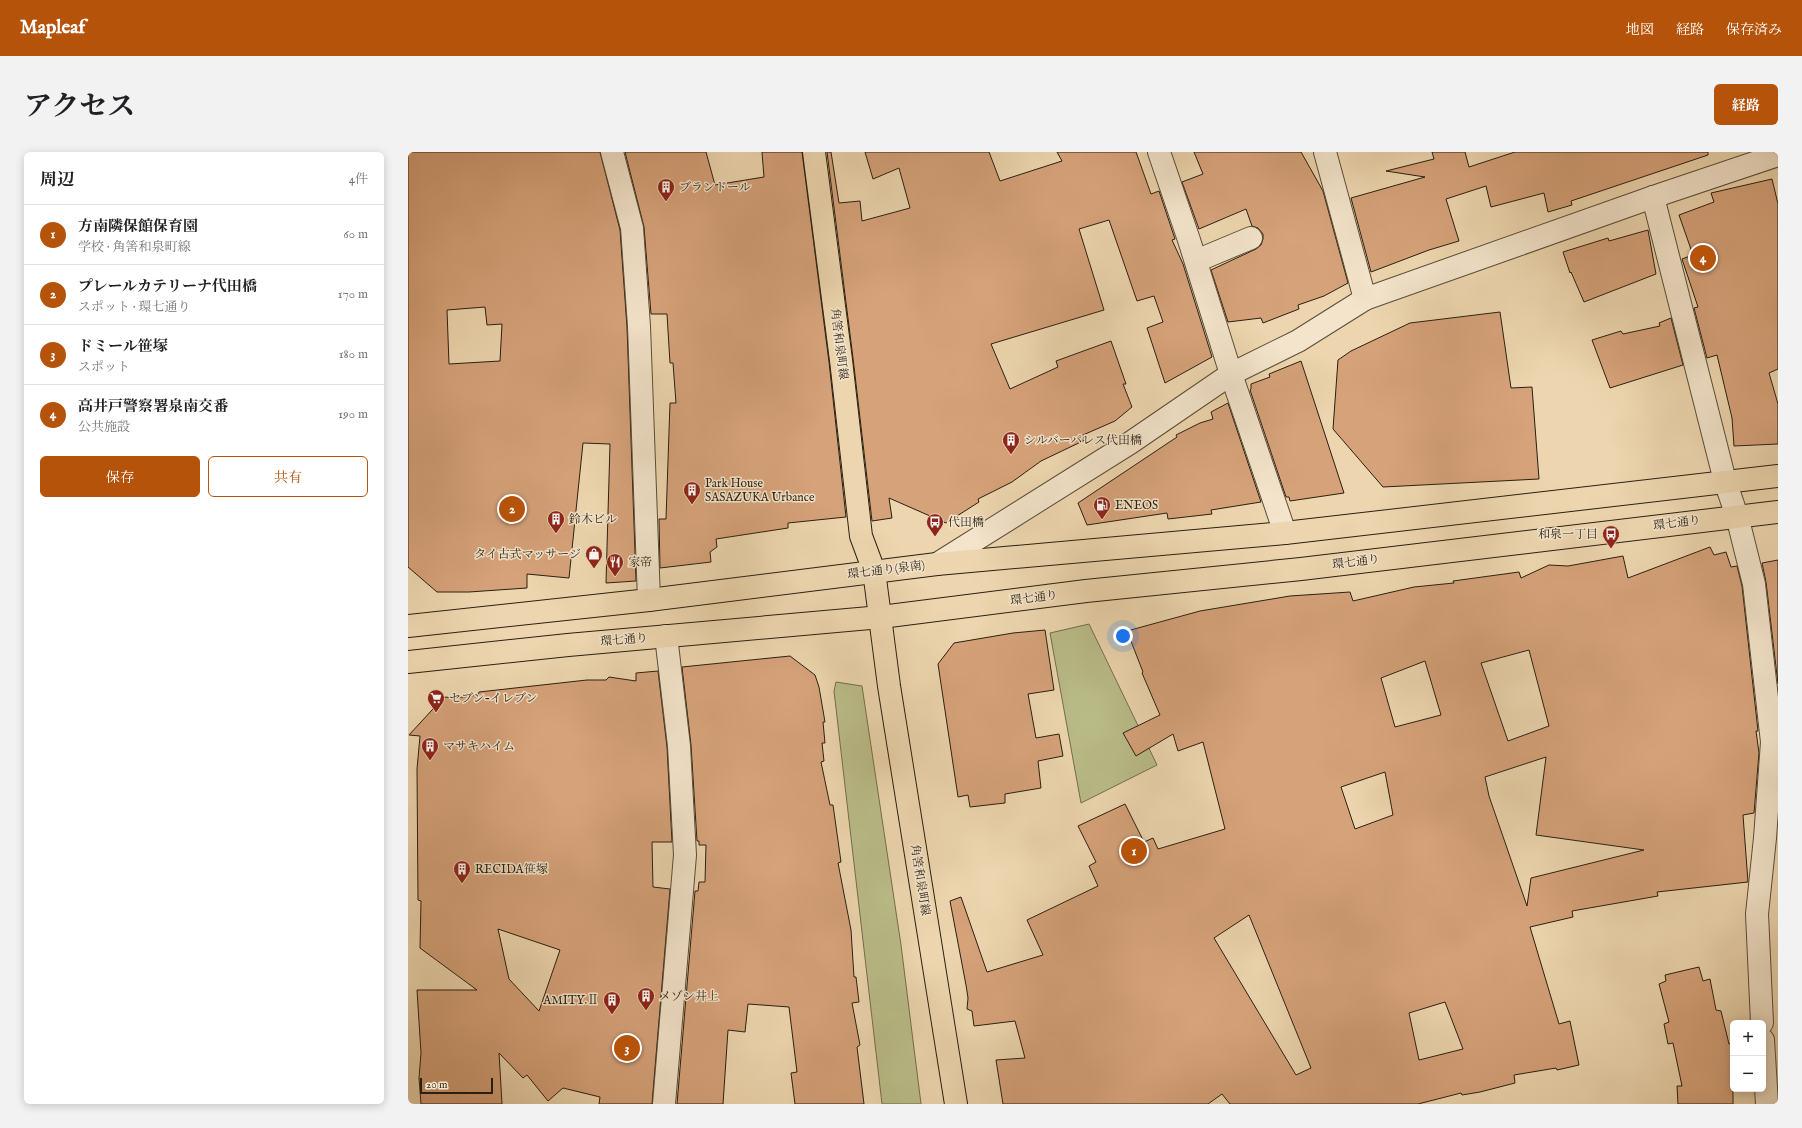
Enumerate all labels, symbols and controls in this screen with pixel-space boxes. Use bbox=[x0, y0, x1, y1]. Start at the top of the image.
text: Mapleaf bbox=[20, 16, 85, 40]
text: 地図 bbox=[1626, 21, 1654, 39]
text: 経路 bbox=[1676, 21, 1704, 39]
text: 保存済み bbox=[1726, 21, 1782, 39]
button: 経路 bbox=[1714, 84, 1778, 125]
text: アクセス bbox=[24, 90, 135, 125]
text: 周辺 bbox=[40, 170, 74, 191]
text: 4件 bbox=[349, 171, 368, 188]
building icon: ブランドール bbox=[656, 177, 676, 202]
place label: ブランドール bbox=[679, 180, 751, 195]
text: 方南隣保館保育園 bbox=[78, 217, 198, 236]
text: 1 bbox=[51, 226, 55, 243]
text: 60 m bbox=[343, 226, 368, 243]
text: 学校 · 角筈和泉町線 bbox=[78, 239, 191, 256]
pin: 4 bbox=[1690, 243, 1716, 273]
text: プレールカテリーナ代田橋 bbox=[78, 277, 257, 296]
text: 2 bbox=[50, 286, 56, 303]
text: 170 m bbox=[338, 286, 368, 303]
text: スポット · 環七通り bbox=[78, 299, 191, 316]
street label: 角筈和泉町線 bbox=[827, 307, 851, 381]
text: ドミール笹塚 bbox=[78, 337, 168, 356]
text: 3 bbox=[51, 346, 55, 363]
text: 180 m bbox=[339, 346, 368, 363]
text: スポット bbox=[78, 359, 130, 376]
text: 高井戸警察署泉南交番 bbox=[78, 397, 228, 416]
text: 4 bbox=[50, 406, 56, 423]
text: 190 m bbox=[338, 406, 368, 423]
text: 公共施設 bbox=[78, 419, 130, 436]
building icon: シルバーパレス代田橋 bbox=[1001, 430, 1021, 455]
place label: シルバーパレス代田橋 bbox=[1024, 433, 1142, 448]
button: 保存 bbox=[40, 456, 200, 497]
button: 共有 bbox=[208, 456, 368, 497]
place label: Park House SASAZUKA Urbance bbox=[705, 476, 815, 505]
building icon: Park House SASAZUKA Urbance bbox=[682, 480, 702, 505]
pin: 2 bbox=[499, 494, 525, 524]
fuel station icon: ENEOS bbox=[1092, 495, 1112, 520]
place label: ENEOS bbox=[1115, 498, 1158, 513]
building icon: 鈴木ビル bbox=[546, 509, 566, 534]
place label: 鈴木ビル bbox=[568, 512, 617, 527]
bus stop icon: 代田橋 bbox=[925, 512, 945, 537]
street label: 環七通り bbox=[1652, 513, 1702, 533]
place label: 代田橋 bbox=[948, 515, 984, 530]
bus stop icon: 和泉一丁目 bbox=[1601, 524, 1621, 549]
place label: 和泉一丁目 bbox=[1538, 527, 1598, 542]
shop icon: タイ古式マッサージ bbox=[584, 544, 604, 569]
place label: タイ古式マッサージ bbox=[474, 547, 581, 562]
restaurant icon: 家帝 bbox=[605, 552, 625, 577]
street label: 環七通り bbox=[1331, 552, 1381, 572]
place label: 家帝 bbox=[628, 555, 652, 570]
street label: 環七通り(泉南) bbox=[846, 558, 926, 582]
street label: 環七通り bbox=[1009, 588, 1059, 608]
your location bbox=[1113, 626, 1133, 646]
street label: 環七通り bbox=[599, 630, 649, 650]
supermarket icon: セブン-イレブン bbox=[426, 688, 446, 713]
place label: セブン-イレブン bbox=[449, 691, 538, 706]
building icon: マサキハイム bbox=[420, 736, 440, 761]
place label: マサキハイム bbox=[443, 739, 515, 754]
pin: 1 bbox=[1121, 836, 1147, 866]
street label: 角筈和泉町線 bbox=[907, 843, 933, 917]
building icon: RECIDA笹塚 bbox=[452, 859, 472, 884]
place label: RECIDA笹塚 bbox=[475, 862, 548, 877]
building icon: メゾン井上 bbox=[636, 986, 656, 1011]
place label: メゾン井上 bbox=[659, 989, 719, 1004]
building icon: AMITY.Ⅱ bbox=[602, 990, 622, 1015]
place label: AMITY.Ⅱ bbox=[542, 993, 599, 1008]
map controls bbox=[1730, 1020, 1766, 1092]
button: + bbox=[1730, 1020, 1766, 1056]
pin: 3 bbox=[614, 1033, 640, 1063]
button: − bbox=[1730, 1056, 1766, 1092]
scale bar bbox=[420, 1076, 493, 1095]
text: 20 m bbox=[426, 1078, 447, 1092]

